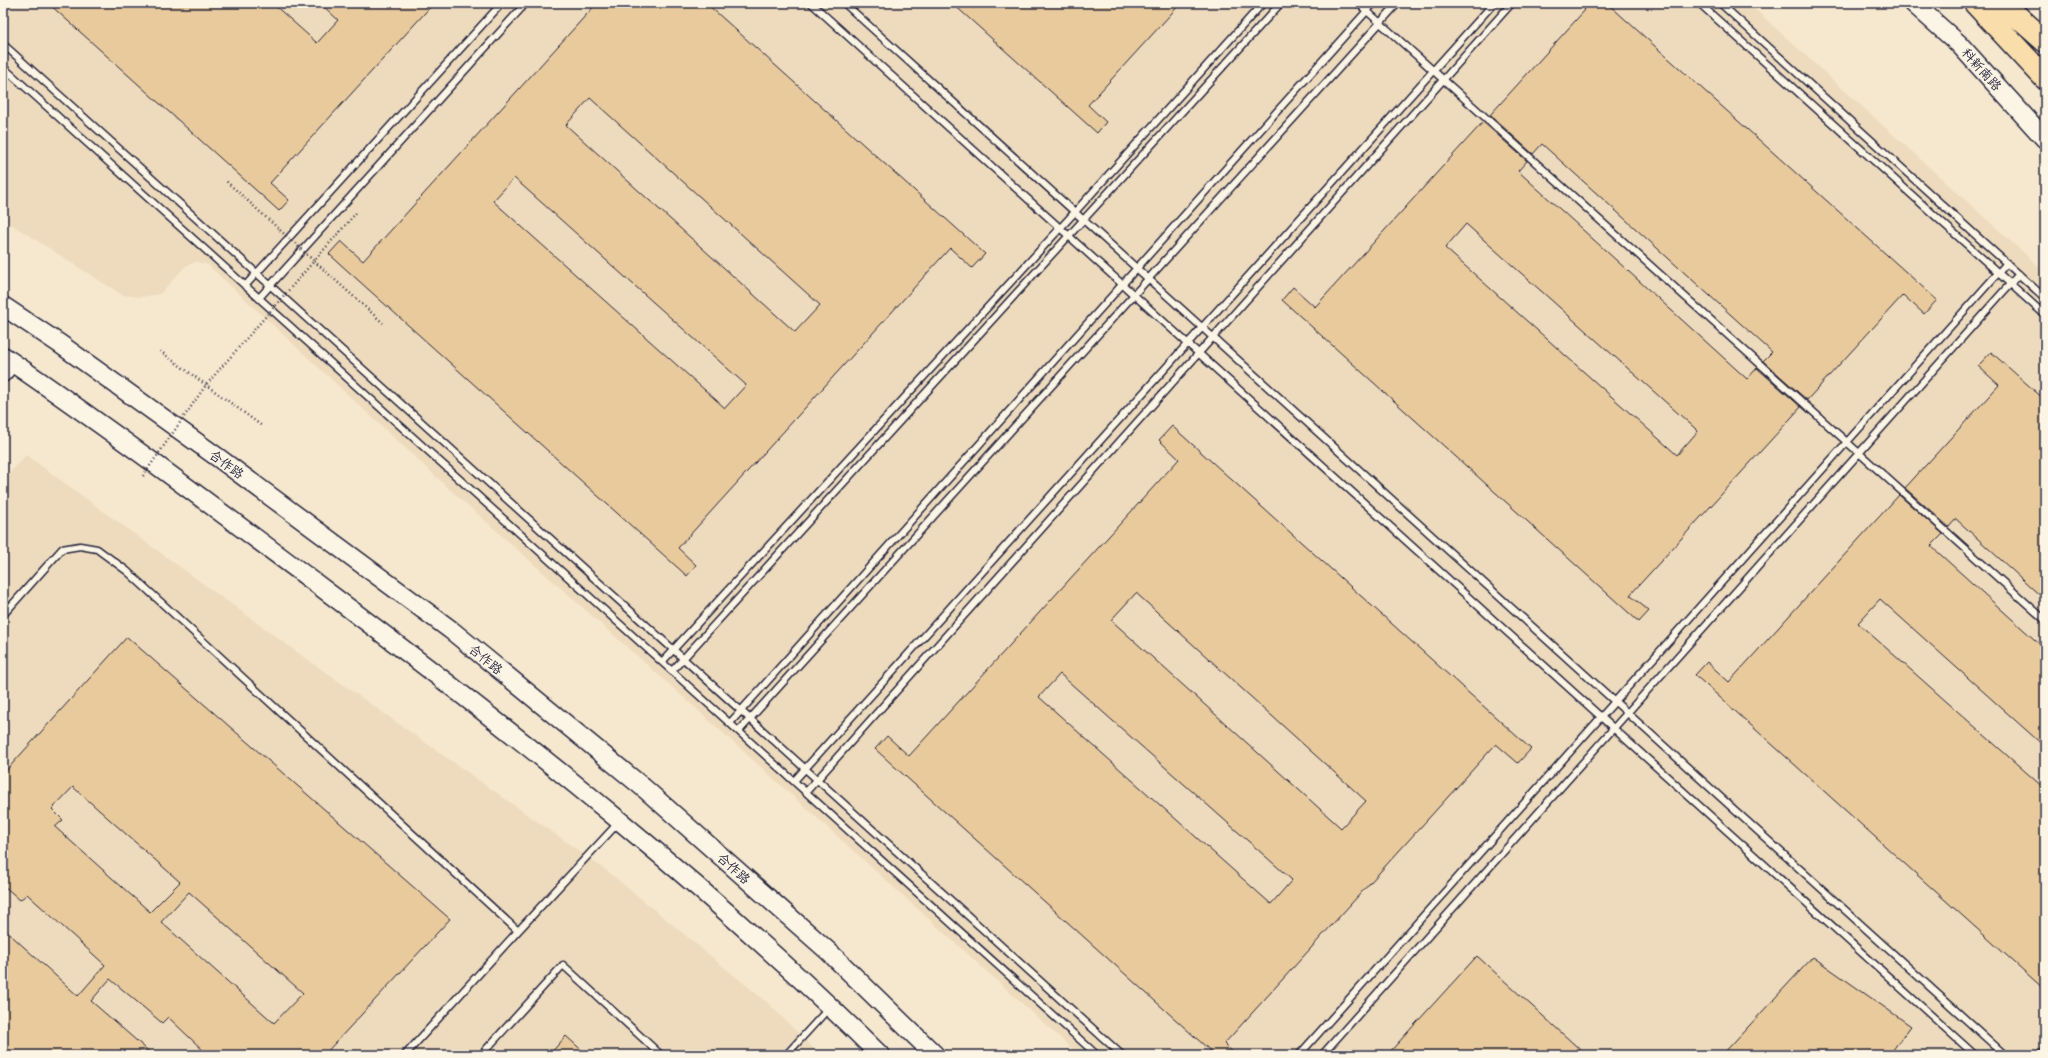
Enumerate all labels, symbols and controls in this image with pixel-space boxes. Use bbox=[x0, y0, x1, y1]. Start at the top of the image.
street label: 科新南路 bbox=[1957, 44, 2005, 95]
street label: 合作路 bbox=[205, 446, 247, 484]
street label: 合作路 bbox=[465, 641, 506, 679]
street label: 合作路 bbox=[713, 849, 754, 888]

